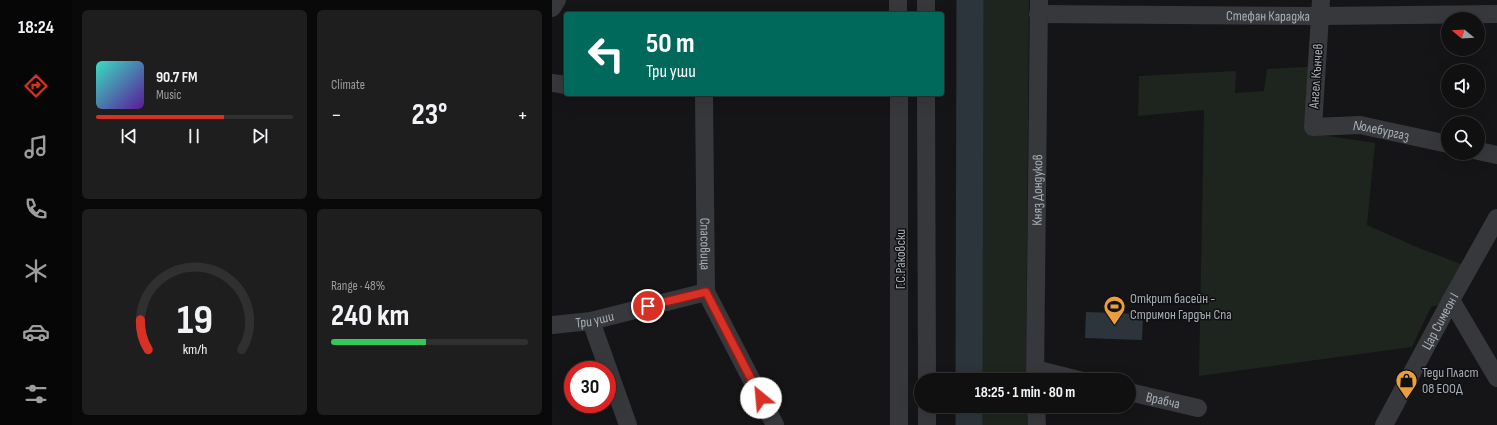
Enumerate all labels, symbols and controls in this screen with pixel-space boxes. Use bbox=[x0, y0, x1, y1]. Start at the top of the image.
street label: Стефан Караджа bbox=[1226, 7, 1310, 24]
north arrow bbox=[1441, 12, 1485, 56]
map controls bbox=[1441, 12, 1485, 160]
text: 18:24 bbox=[18, 17, 54, 38]
text: 50 m bbox=[646, 27, 695, 60]
icon: left bbox=[580, 28, 632, 80]
street label: Ангел Кънчев bbox=[1305, 43, 1327, 110]
text: Три уши bbox=[646, 61, 696, 82]
button: sound bbox=[1441, 64, 1485, 108]
text: 90.7 FM bbox=[156, 68, 197, 87]
icon: directions bbox=[22, 72, 50, 100]
text: Climate bbox=[331, 77, 365, 93]
text: Music bbox=[156, 87, 181, 103]
text: 23° bbox=[411, 97, 448, 133]
text: − bbox=[331, 102, 342, 129]
text: + bbox=[517, 102, 528, 129]
button: search bbox=[1441, 116, 1485, 160]
street label: Люлебургаз bbox=[1352, 117, 1411, 144]
icon: previous bbox=[118, 125, 140, 147]
icon: pause bbox=[183, 125, 205, 147]
icon: next bbox=[249, 125, 271, 147]
icon: music bbox=[22, 133, 50, 161]
street label: Княз Дондуков bbox=[1028, 154, 1046, 226]
icon: phone bbox=[22, 195, 50, 223]
street label: Спасовица bbox=[697, 218, 714, 270]
street label: Г.С.Раковски bbox=[892, 229, 909, 289]
icon: climate bbox=[22, 257, 50, 285]
text: Range · 48% bbox=[331, 278, 385, 294]
pin bbox=[631, 289, 665, 323]
street label: Цар Симеон I bbox=[1418, 289, 1462, 353]
place label: Открит басейн - Стримон Гардън Спа bbox=[1130, 290, 1232, 323]
sports icon: Открит басейн - Стримон Гардън Спа bbox=[1101, 293, 1127, 326]
icon: arrive bbox=[637, 295, 659, 317]
text: 19 bbox=[176, 296, 213, 345]
text: 240 km bbox=[331, 298, 410, 334]
street label: Три уши bbox=[575, 307, 616, 331]
icon: car bbox=[22, 318, 50, 346]
text: km/h bbox=[182, 340, 207, 357]
speed limit sign: 30 bbox=[564, 361, 616, 413]
place label: Теди Пласт 08 ЕООД bbox=[1422, 364, 1478, 397]
shop icon: Теди Пласт 08 ЕООД bbox=[1394, 367, 1420, 400]
position arrow bbox=[740, 377, 782, 419]
icon: filters bbox=[22, 380, 50, 408]
text: 18:25 · 1 min · 80 m bbox=[975, 383, 1075, 402]
street label: Врабча bbox=[1144, 388, 1182, 412]

